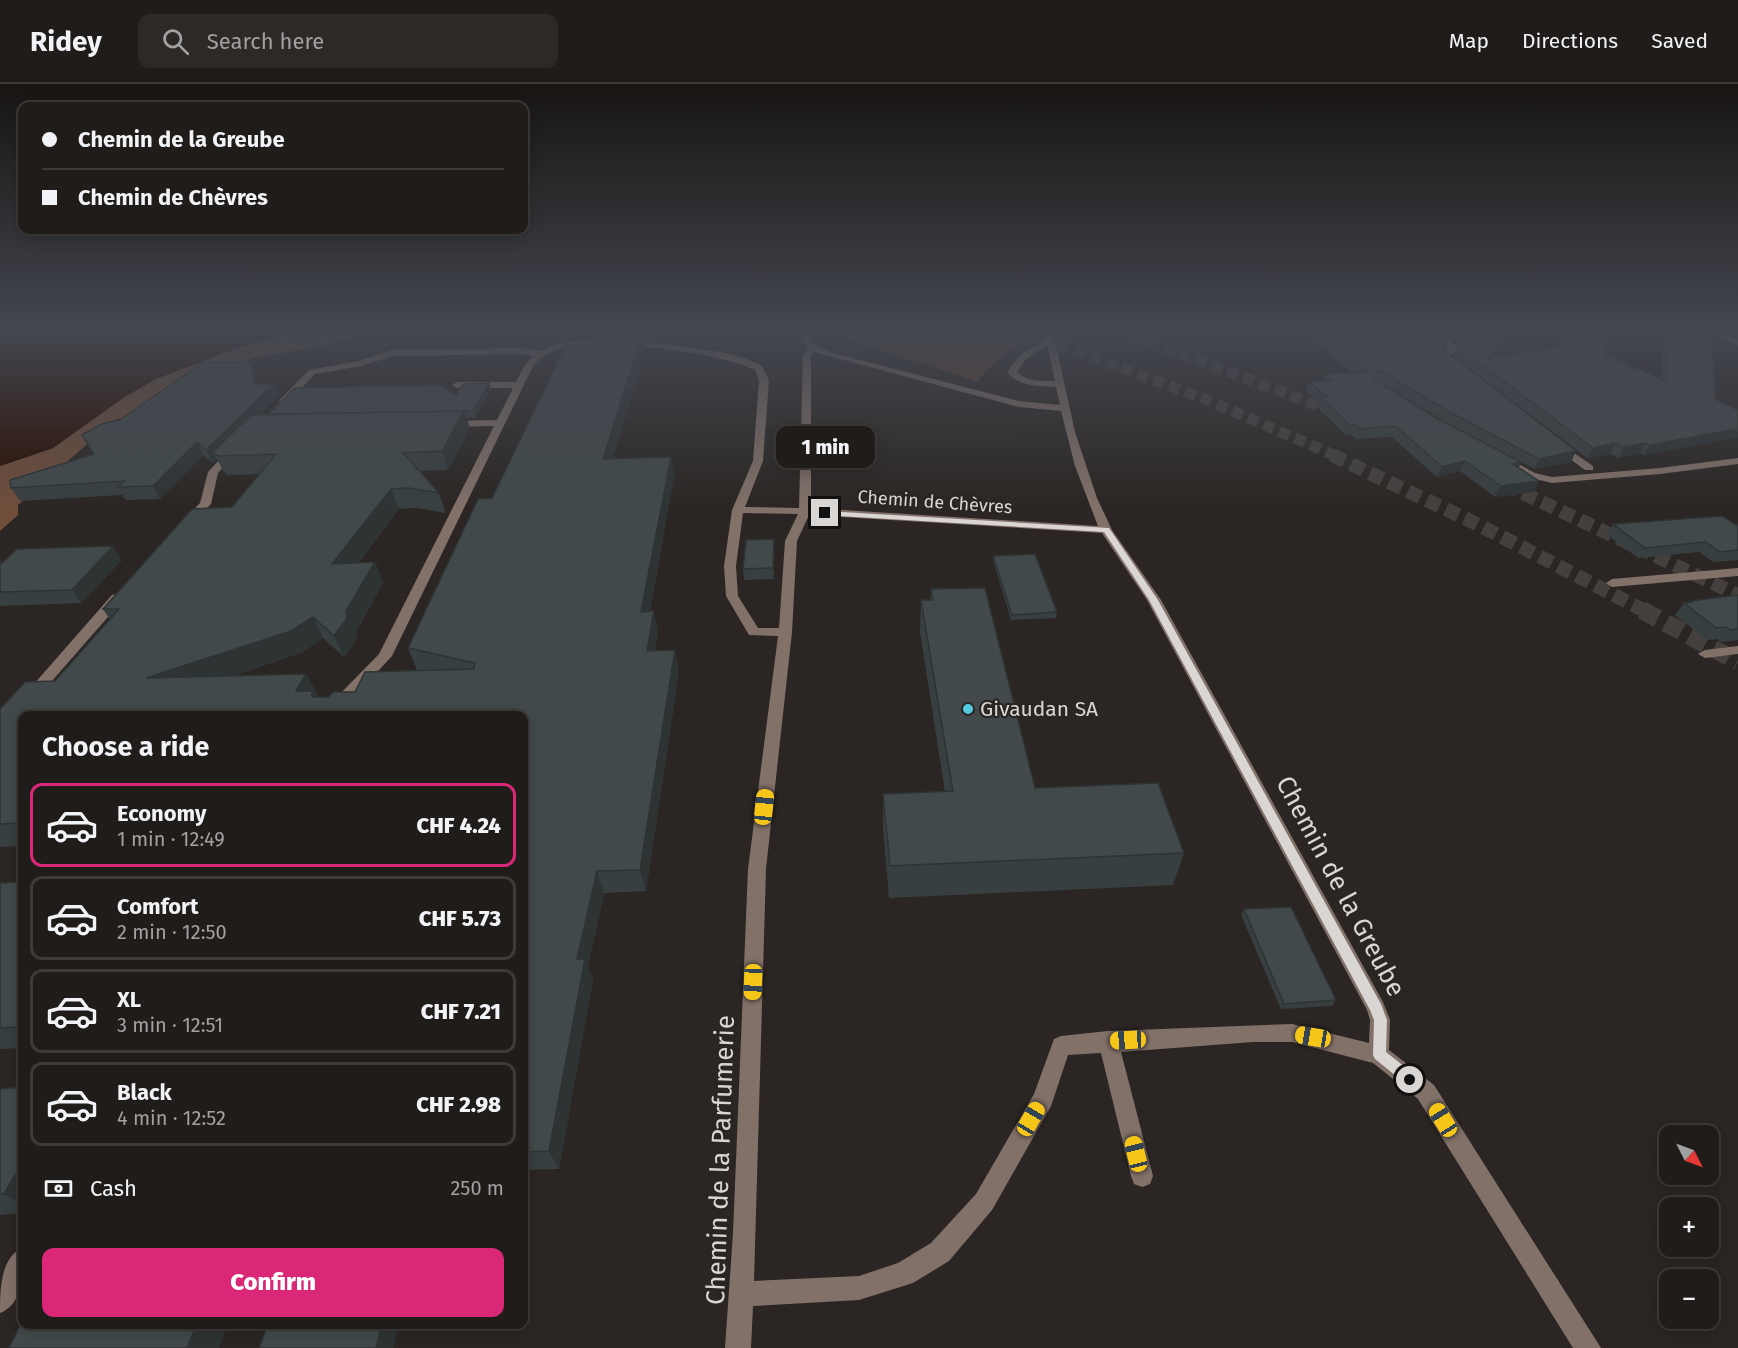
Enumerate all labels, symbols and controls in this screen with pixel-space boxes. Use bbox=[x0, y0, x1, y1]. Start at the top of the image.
search box bbox=[138, 14, 558, 68]
text: Ridey bbox=[30, 25, 102, 58]
icon: search bbox=[159, 25, 192, 58]
text: Search here bbox=[207, 28, 324, 55]
text: Map bbox=[1449, 28, 1489, 54]
text: Directions bbox=[1522, 28, 1618, 54]
text: Saved bbox=[1651, 28, 1708, 54]
text: Chemin de la Greube bbox=[78, 126, 285, 153]
text: Chemin de Chèvres bbox=[78, 184, 268, 211]
callout: 1 min bbox=[776, 426, 874, 468]
text: 1 min bbox=[802, 435, 849, 459]
street label: Chemin de Chèvres bbox=[857, 486, 1013, 518]
route end bbox=[811, 499, 838, 526]
place label: Givaudan SA bbox=[980, 696, 1098, 722]
marker: Givaudan SA bbox=[961, 702, 975, 716]
text: Choose a ride bbox=[42, 731, 209, 763]
street label: Chemin de la Greube bbox=[1269, 771, 1412, 1002]
car bbox=[753, 788, 775, 826]
icon: car bbox=[45, 798, 99, 852]
text: Economy bbox=[117, 800, 206, 827]
text: CHF 4.24 bbox=[417, 812, 501, 839]
text: 1 min · 12:49 bbox=[117, 827, 225, 851]
icon: car bbox=[45, 891, 99, 945]
text: Comfort bbox=[117, 893, 198, 920]
text: CHF 5.73 bbox=[419, 905, 501, 932]
text: 2 min · 12:50 bbox=[117, 920, 227, 944]
car bbox=[743, 964, 763, 1000]
icon: car bbox=[45, 984, 99, 1038]
text: XL bbox=[117, 986, 141, 1013]
text: CHF 7.21 bbox=[421, 998, 501, 1025]
text: 3 min · 12:51 bbox=[117, 1013, 223, 1037]
street label: Chemin de la Parfumerie bbox=[700, 1014, 741, 1306]
car bbox=[1294, 1025, 1332, 1049]
car bbox=[1110, 1030, 1146, 1050]
route start bbox=[1396, 1066, 1423, 1093]
icon: car bbox=[45, 1077, 99, 1131]
text: Black bbox=[117, 1079, 172, 1106]
text: CHF 2.98 bbox=[416, 1091, 501, 1118]
car bbox=[1014, 1099, 1048, 1139]
car bbox=[1426, 1100, 1460, 1140]
text: 4 min · 12:52 bbox=[117, 1106, 226, 1130]
north arrow bbox=[1659, 1125, 1719, 1185]
map controls bbox=[1659, 1125, 1719, 1329]
car bbox=[1123, 1134, 1149, 1174]
icon: cash bbox=[42, 1172, 75, 1205]
text: Cash bbox=[90, 1175, 137, 1202]
text: 250 m bbox=[450, 1176, 504, 1200]
button: + bbox=[1659, 1197, 1719, 1257]
button: Confirm bbox=[42, 1248, 504, 1317]
button: − bbox=[1659, 1269, 1719, 1329]

